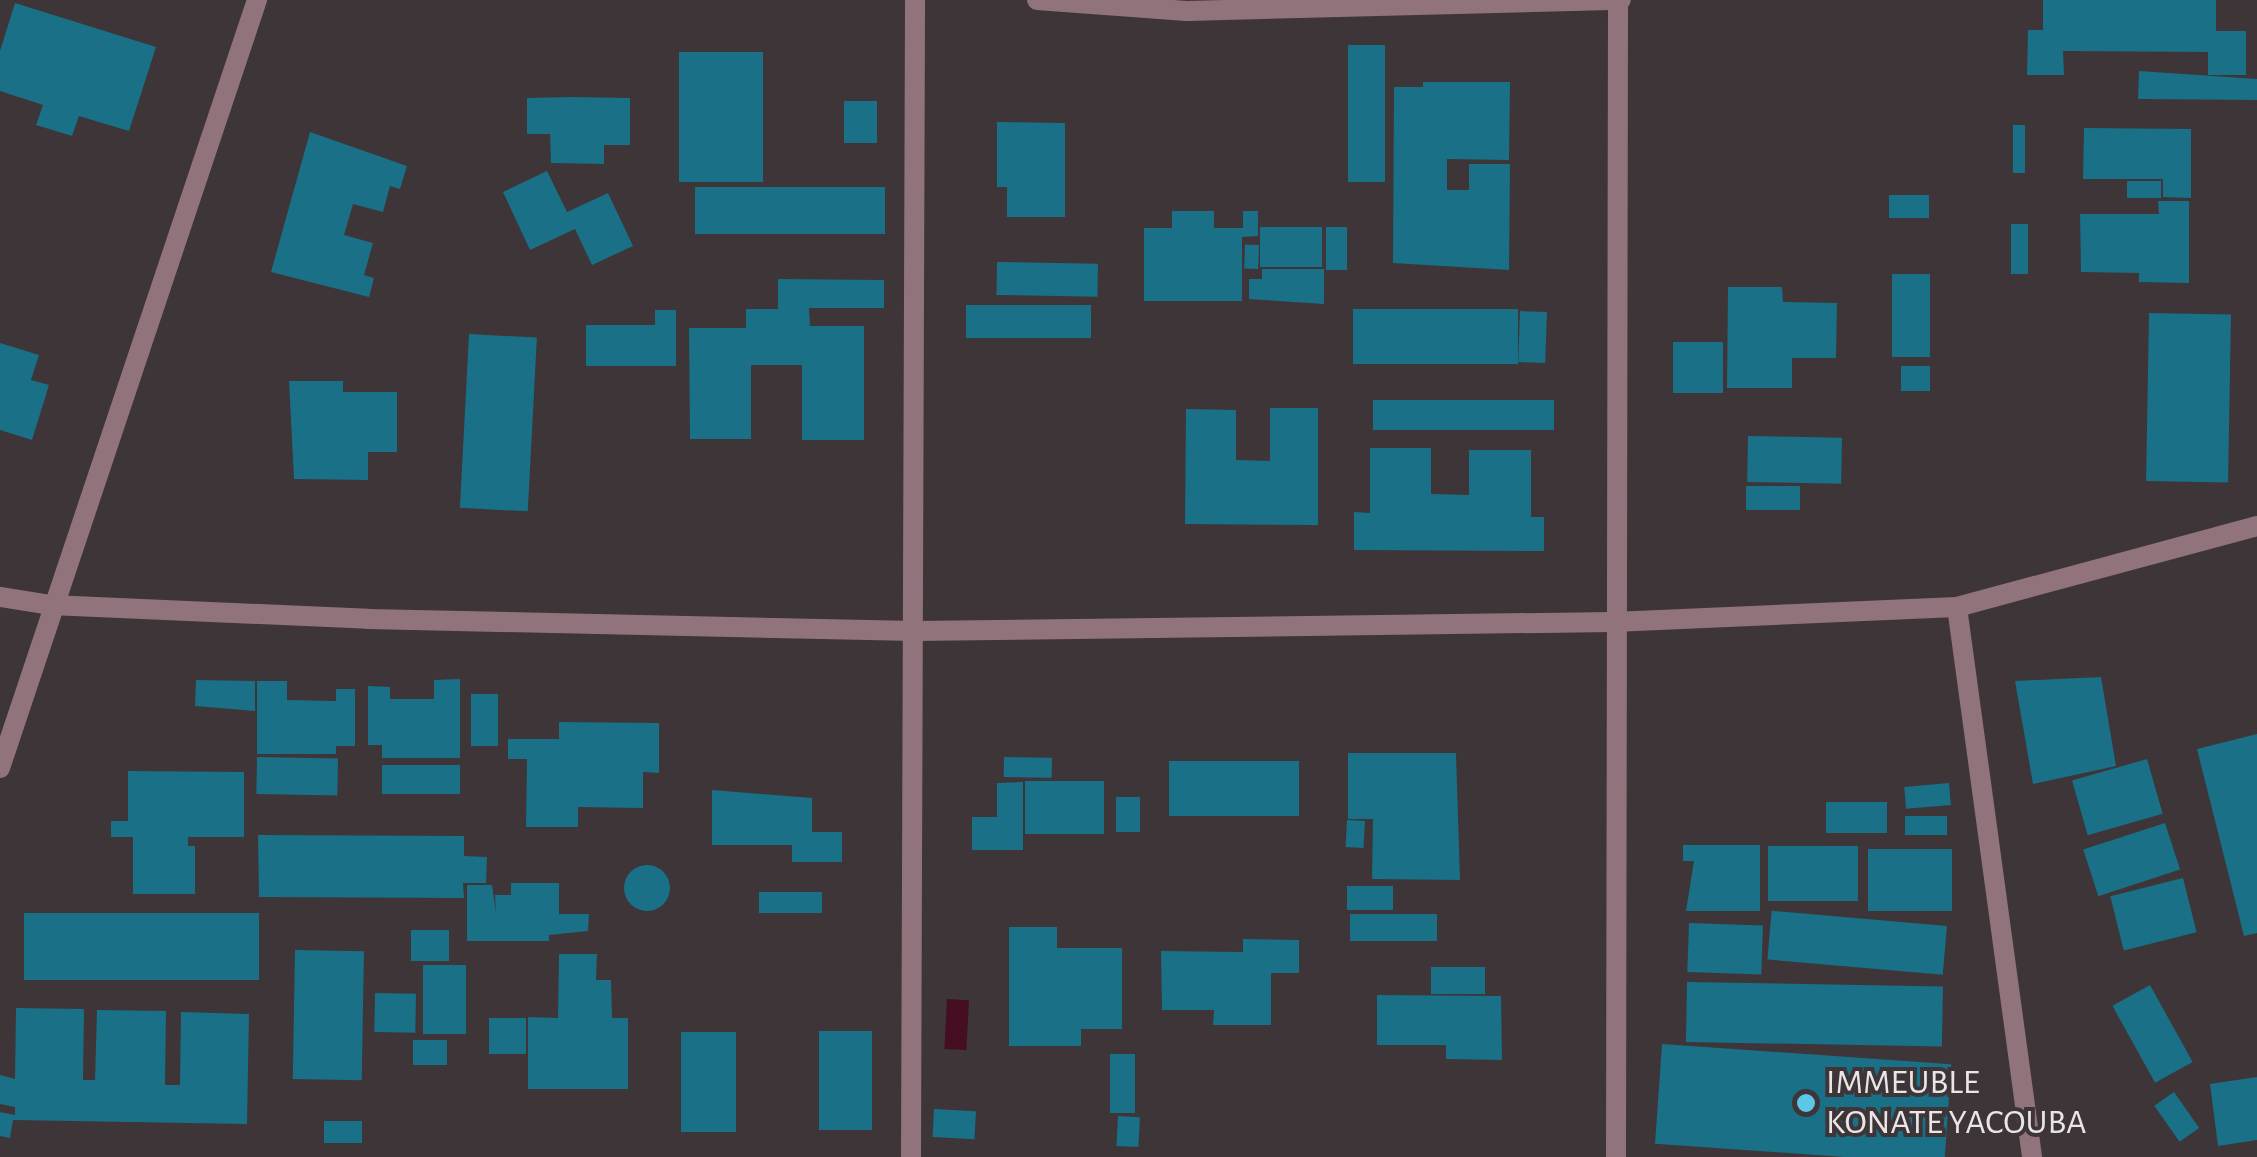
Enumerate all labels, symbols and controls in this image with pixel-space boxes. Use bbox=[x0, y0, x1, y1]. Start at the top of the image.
place label: IMMEUBLE KONATE YACOUBA bbox=[1826, 1062, 2086, 1144]
marker: IMMEUBLE KONATE YACOUBA bbox=[1795, 1092, 1817, 1114]

